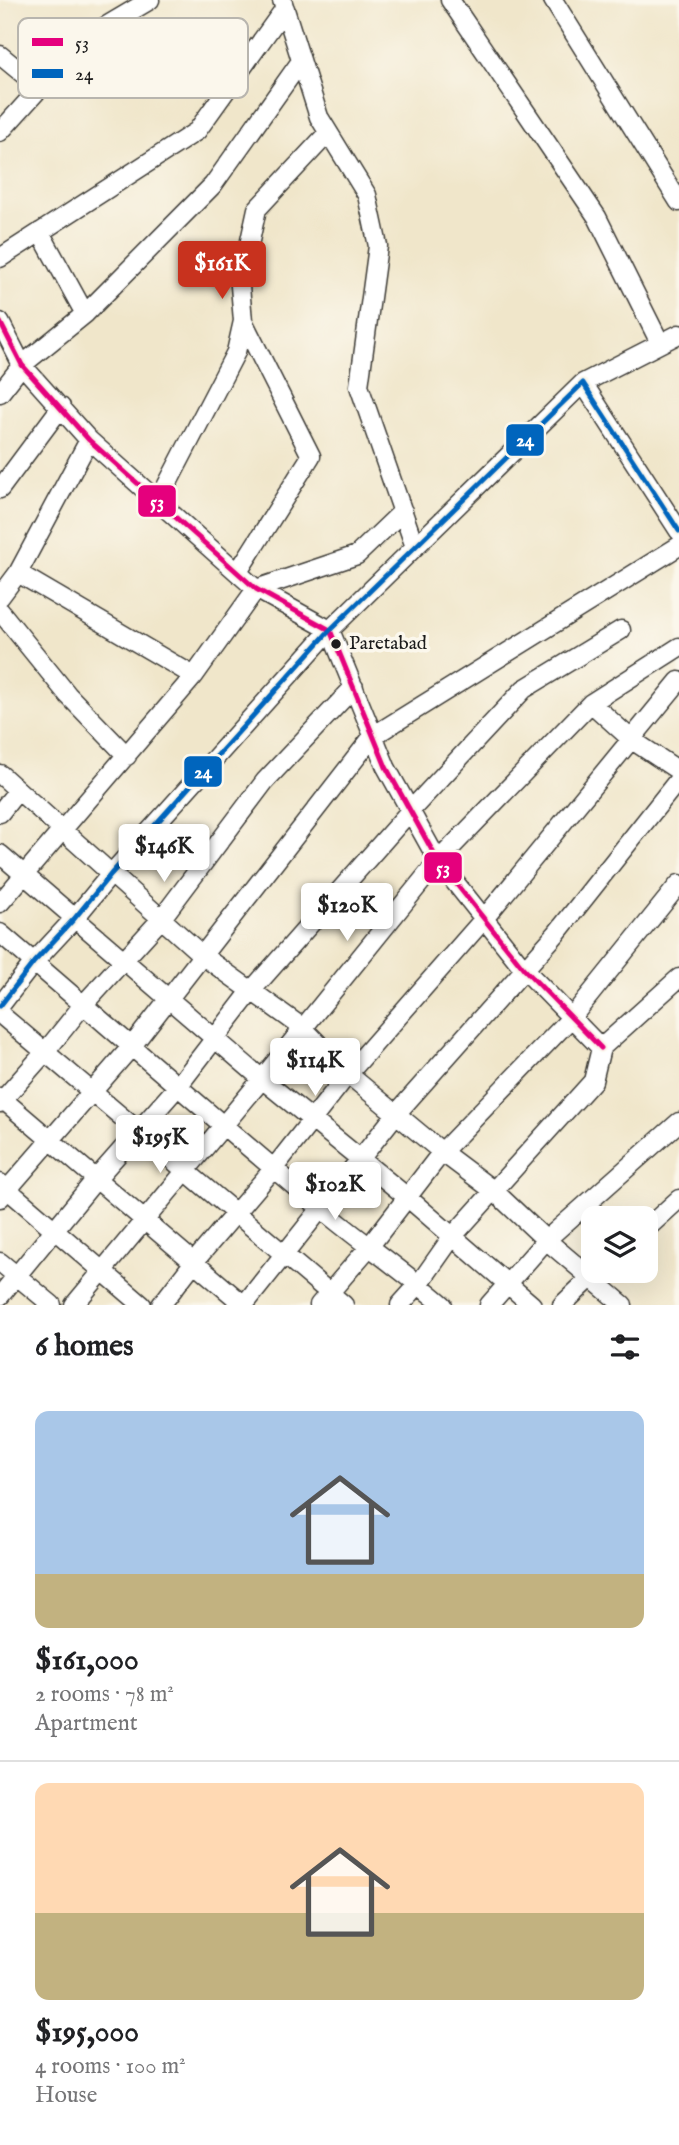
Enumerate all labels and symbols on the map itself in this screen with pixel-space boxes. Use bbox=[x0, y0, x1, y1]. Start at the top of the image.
legend bbox=[18, 18, 248, 98]
text: 53 bbox=[75, 32, 89, 56]
text: 24 bbox=[75, 63, 94, 87]
pin: $161K bbox=[173, 242, 271, 301]
line badge: 24 bbox=[505, 423, 545, 457]
text: 24 bbox=[516, 429, 535, 453]
line badge: 53 bbox=[137, 484, 177, 518]
text: 53 bbox=[150, 491, 164, 515]
place label: Paretabad bbox=[349, 632, 428, 656]
marker: Paretabad bbox=[329, 637, 343, 651]
line badge: 24 bbox=[183, 755, 223, 788]
text: 24 bbox=[194, 761, 213, 785]
pin: $146K bbox=[115, 824, 213, 884]
line badge: 53 bbox=[423, 851, 463, 884]
text: 53 bbox=[436, 857, 450, 881]
pin: $120K bbox=[298, 884, 396, 943]
pin: $114K bbox=[266, 1038, 364, 1098]
pin: $195K bbox=[111, 1116, 209, 1175]
pin: $102K bbox=[286, 1162, 384, 1222]

